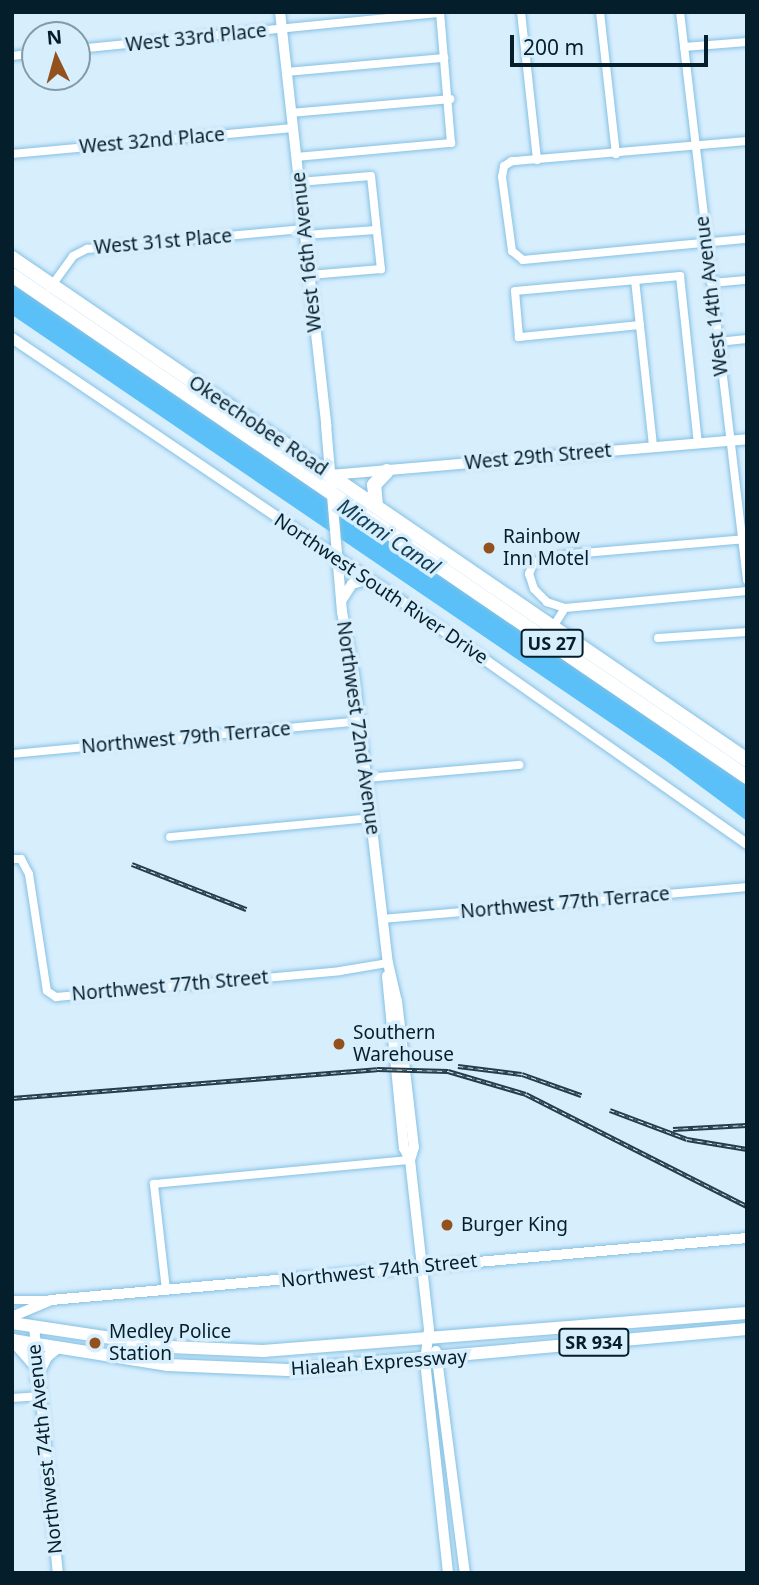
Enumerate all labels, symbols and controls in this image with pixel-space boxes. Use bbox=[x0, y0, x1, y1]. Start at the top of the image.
street label: West 33rd Place bbox=[124, 19, 268, 57]
north arrow bbox=[21, 21, 91, 91]
scale bar bbox=[514, 21, 712, 65]
text: N bbox=[46, 23, 63, 51]
text: 200 m bbox=[523, 33, 584, 61]
street label: West 32nd Place bbox=[78, 123, 226, 159]
street label: West 16th Avenue bbox=[287, 171, 327, 333]
street label: West 14th Avenue bbox=[691, 215, 733, 377]
street label: West 31st Place bbox=[93, 225, 233, 259]
street label: Okeechobee Road bbox=[184, 371, 332, 481]
street label: West 29th Street bbox=[464, 439, 612, 475]
water label: Miami Canal bbox=[333, 493, 445, 579]
street label: Northwest South River Drive bbox=[270, 509, 492, 669]
place label: Rainbow Inn Motel bbox=[503, 526, 589, 570]
marker: Rainbow Inn Motel bbox=[481, 540, 497, 556]
street label: Northwest 72nd Avenue bbox=[332, 620, 384, 836]
road number: US 27 bbox=[520, 628, 584, 658]
street label: Northwest 79th Terrace bbox=[80, 717, 292, 759]
street label: Northwest 77th Terrace bbox=[459, 882, 671, 924]
street label: Northwest 77th Street bbox=[71, 966, 269, 1006]
place label: Southern Warehouse bbox=[353, 1022, 454, 1066]
marker: Southern Warehouse bbox=[331, 1036, 347, 1052]
place label: Burger King bbox=[461, 1214, 568, 1236]
marker: Burger King bbox=[439, 1217, 455, 1233]
street label: Northwest 74th Street bbox=[280, 1249, 478, 1293]
place label: Medley Police Station bbox=[109, 1321, 231, 1365]
road number: SR 934 bbox=[557, 1328, 631, 1357]
marker: Medley Police Station bbox=[87, 1335, 103, 1351]
street label: Northwest 74th Avenue bbox=[23, 1343, 67, 1555]
street label: Hialeah Expressway bbox=[290, 1345, 468, 1381]

